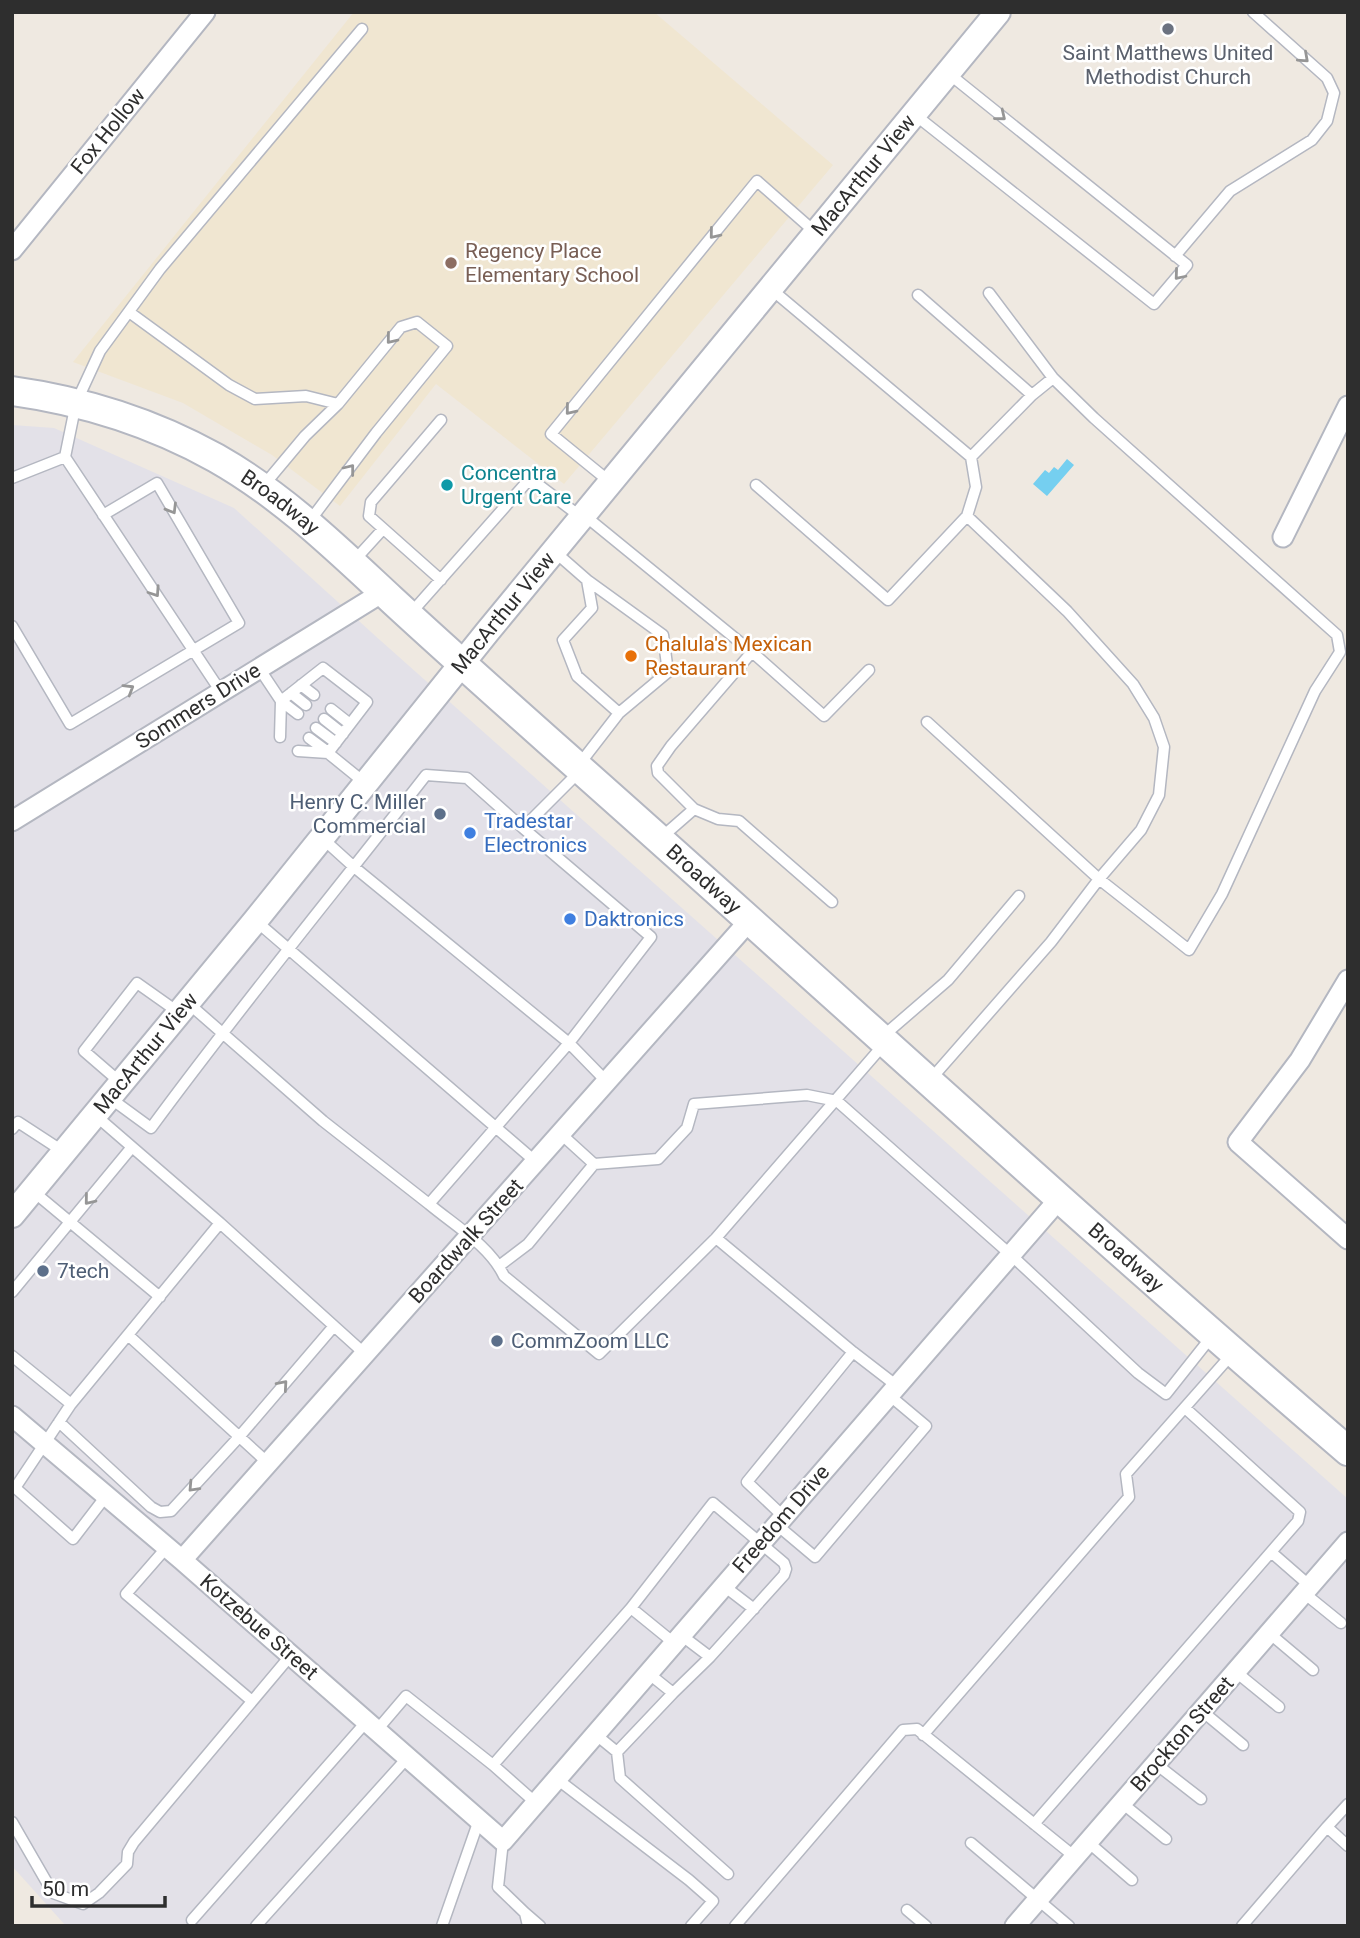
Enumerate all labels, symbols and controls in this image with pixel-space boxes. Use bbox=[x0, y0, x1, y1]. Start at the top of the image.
marker: Saint Matthews United Methodist Church bbox=[1160, 21, 1176, 37]
place label: Saint Matthews United Methodist Church bbox=[1063, 41, 1273, 89]
one-way arrow bbox=[1295, 50, 1308, 62]
street label: Fox Hollow bbox=[66, 83, 150, 179]
one-way arrow bbox=[993, 107, 1005, 120]
street label: MacArthur View bbox=[807, 110, 921, 241]
one-way arrow bbox=[710, 226, 722, 239]
place label: Regency Place Elementary School bbox=[465, 239, 639, 287]
marker: Regency Place Elementary School bbox=[443, 255, 459, 271]
one-way arrow bbox=[1175, 267, 1187, 280]
one-way arrow bbox=[387, 331, 399, 344]
one-way arrow bbox=[566, 403, 579, 415]
place label: Concentra Urgent Care bbox=[461, 461, 571, 509]
one-way arrow bbox=[342, 464, 355, 476]
street label: Broadway bbox=[237, 465, 324, 540]
marker: Concentra Urgent Care bbox=[439, 477, 455, 493]
one-way arrow bbox=[164, 502, 177, 515]
street label: MacArthur View bbox=[446, 547, 560, 679]
one-way arrow bbox=[146, 584, 159, 597]
place label: Chalula's Mexican Restaurant bbox=[645, 632, 812, 680]
marker: Chalula's Mexican Restaurant bbox=[623, 648, 639, 664]
street label: Sommers Drive bbox=[131, 658, 265, 754]
one-way arrow bbox=[121, 684, 134, 697]
place label: Henry C. Miller Commercial bbox=[290, 790, 426, 838]
marker: Henry C. Miller Commercial bbox=[432, 806, 448, 822]
place label: Tradestar Electronics bbox=[484, 809, 587, 857]
marker: Tradestar Electronics bbox=[462, 825, 478, 841]
street label: Broadway bbox=[661, 839, 746, 919]
place label: Daktronics bbox=[584, 907, 684, 931]
marker: Daktronics bbox=[562, 911, 578, 927]
street label: MacArthur View bbox=[89, 988, 203, 1119]
street label: Boardwalk Street bbox=[404, 1174, 528, 1308]
one-way arrow bbox=[85, 1191, 97, 1204]
street label: Broadway bbox=[1083, 1218, 1169, 1297]
place label: 7tech bbox=[57, 1259, 109, 1283]
marker: 7tech bbox=[35, 1263, 51, 1279]
place label: CommZoom LLC bbox=[511, 1329, 669, 1353]
marker: CommZoom LLC bbox=[489, 1333, 505, 1349]
one-way arrow bbox=[275, 1381, 287, 1394]
street label: Freedom Drive bbox=[728, 1460, 834, 1578]
one-way arrow bbox=[188, 1479, 201, 1492]
street label: Kotzebue Street bbox=[195, 1569, 323, 1685]
street label: Brockton Street bbox=[1126, 1672, 1239, 1796]
scale bar bbox=[32, 1864, 164, 1908]
text: 50 m bbox=[42, 1877, 89, 1901]

